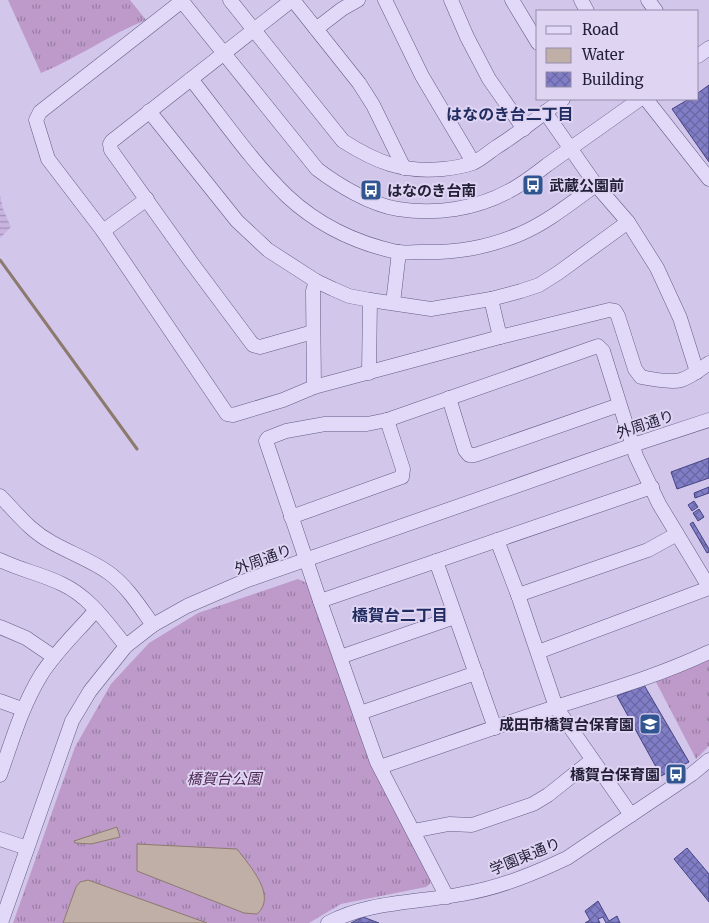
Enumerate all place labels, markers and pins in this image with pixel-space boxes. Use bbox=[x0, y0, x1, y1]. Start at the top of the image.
bus stop icon: 武蔵公園前 bbox=[521, 173, 545, 197]
place label: 武蔵公園前 bbox=[549, 176, 624, 195]
bus stop icon: はなのき台南 bbox=[359, 178, 383, 202]
place label: はなのき台南 bbox=[387, 181, 477, 200]
school or university icon: 成田市橋賀台保育園 bbox=[638, 712, 662, 736]
place label: 成田市橋賀台保育園 bbox=[499, 715, 634, 734]
bus stop icon: 橋賀台保育園 bbox=[664, 762, 688, 786]
place label: 橋賀台保育園 bbox=[570, 765, 660, 784]

